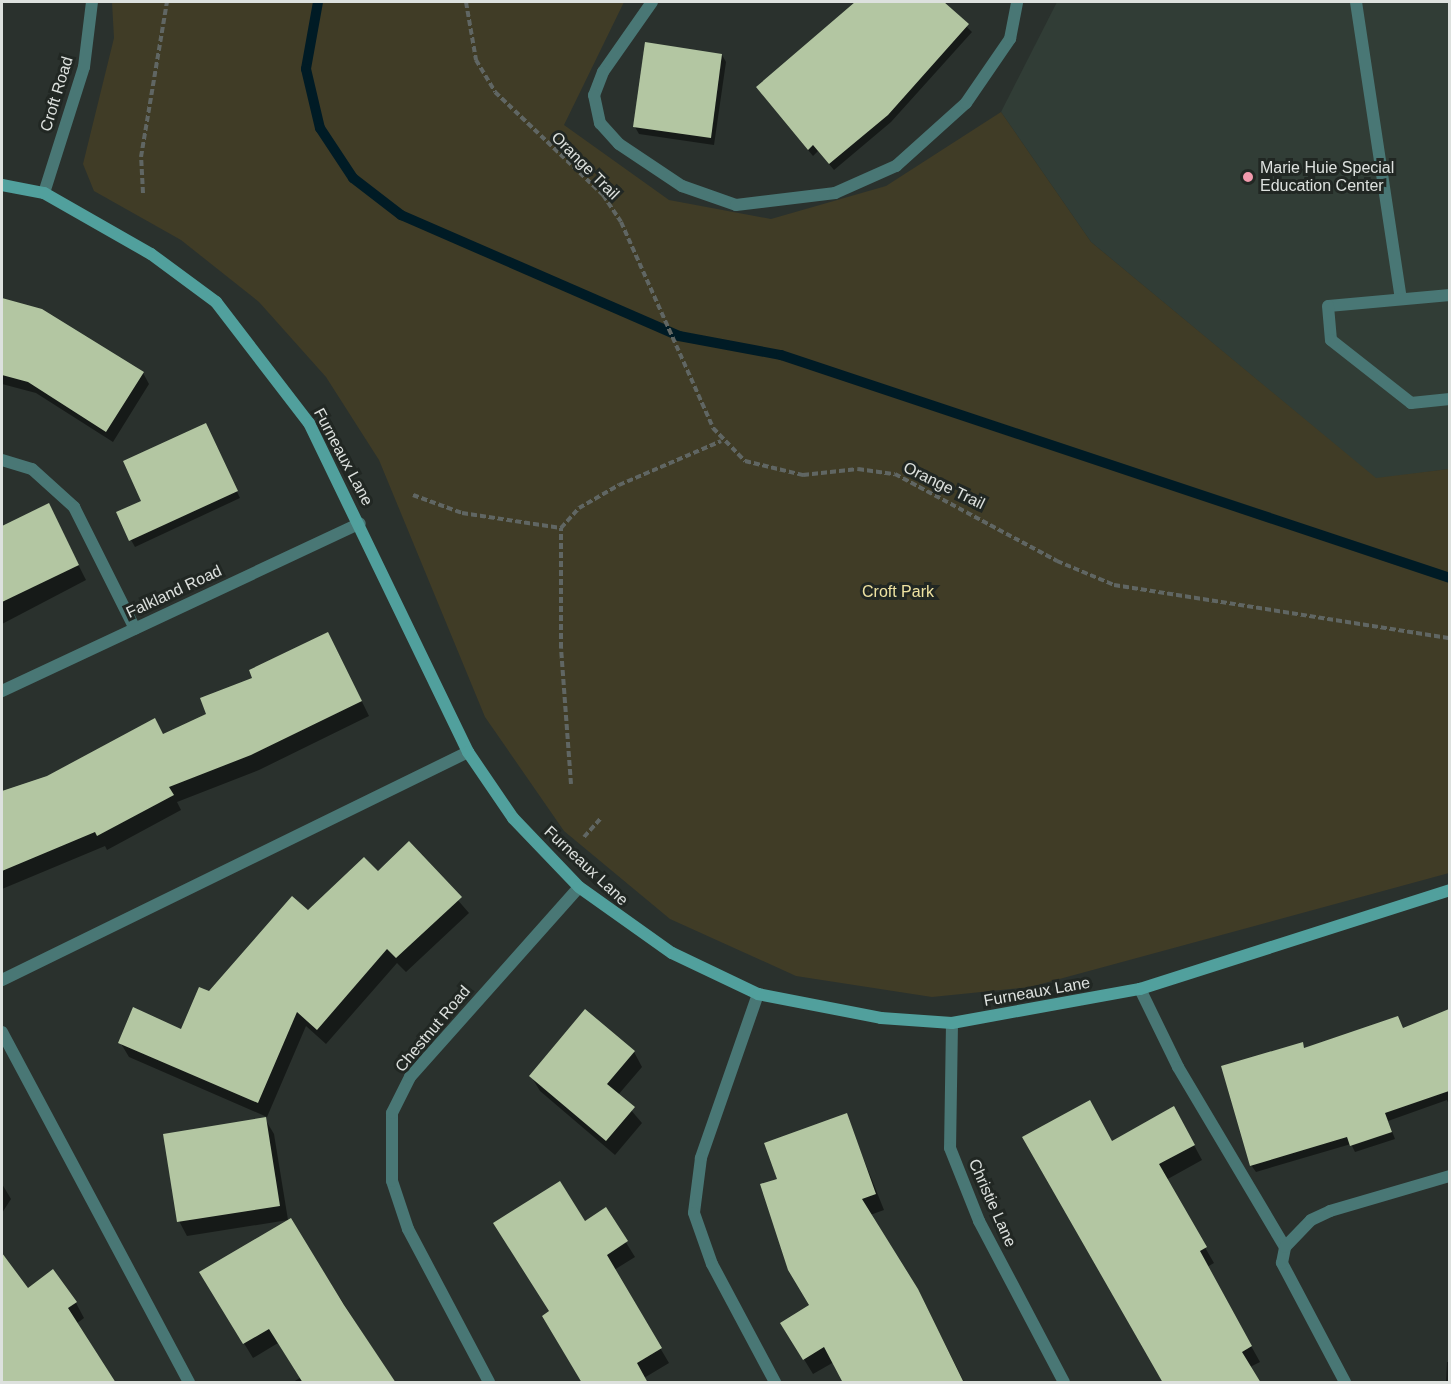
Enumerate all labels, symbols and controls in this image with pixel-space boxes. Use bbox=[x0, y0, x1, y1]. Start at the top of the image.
street label: Croft Road bbox=[37, 54, 77, 134]
street label: Orange Trail bbox=[547, 128, 623, 204]
place label: Marie Huie Special Education Center bbox=[1260, 158, 1394, 196]
marker: Marie Huie Special Education Center bbox=[1241, 170, 1255, 184]
street label: Furneaux Lane bbox=[309, 405, 377, 509]
street label: Orange Trail bbox=[900, 458, 988, 514]
street label: Falkland Road bbox=[123, 561, 225, 623]
park label: Croft Park bbox=[862, 582, 934, 602]
street label: Furneaux Lane bbox=[540, 822, 632, 910]
street label: Furneaux Lane bbox=[982, 973, 1092, 1011]
street label: Chestnut Road bbox=[391, 982, 475, 1076]
street label: Christie Lane bbox=[964, 1156, 1020, 1250]

